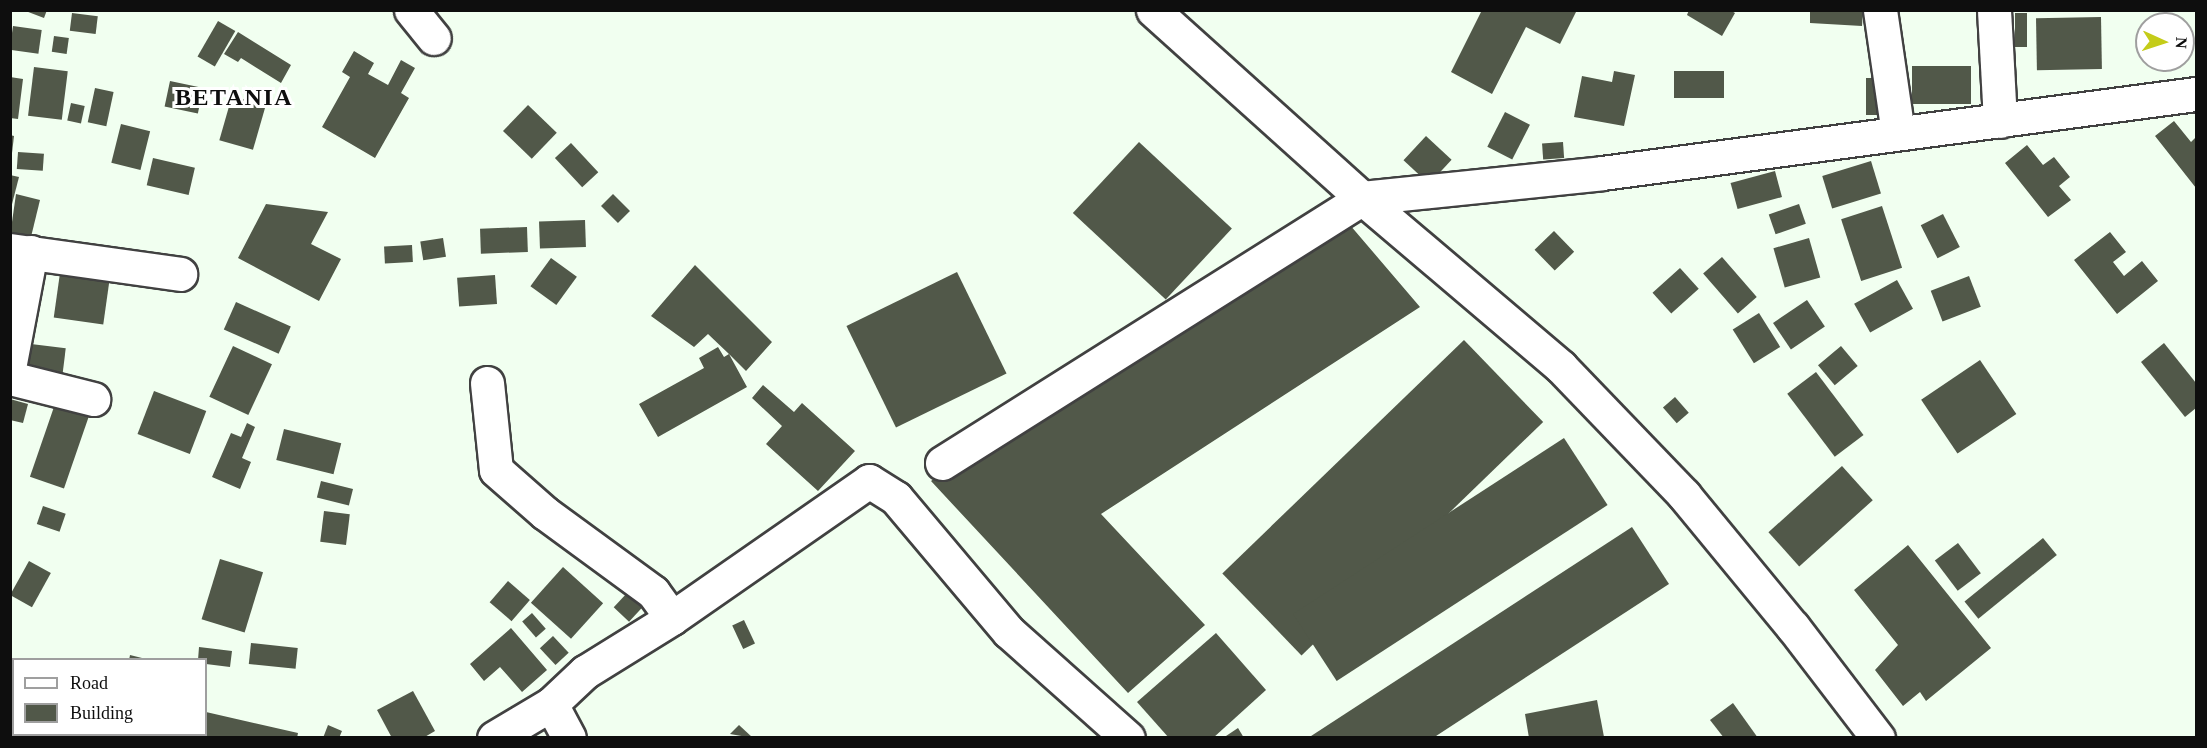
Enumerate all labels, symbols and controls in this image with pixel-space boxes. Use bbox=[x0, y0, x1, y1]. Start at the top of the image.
north arrow bbox=[2135, 12, 2195, 72]
text: N bbox=[2173, 37, 2190, 49]
district label: BETANIA bbox=[175, 84, 293, 112]
legend bbox=[12, 658, 207, 736]
text: Road bbox=[70, 673, 108, 693]
text: Building bbox=[70, 703, 133, 723]

